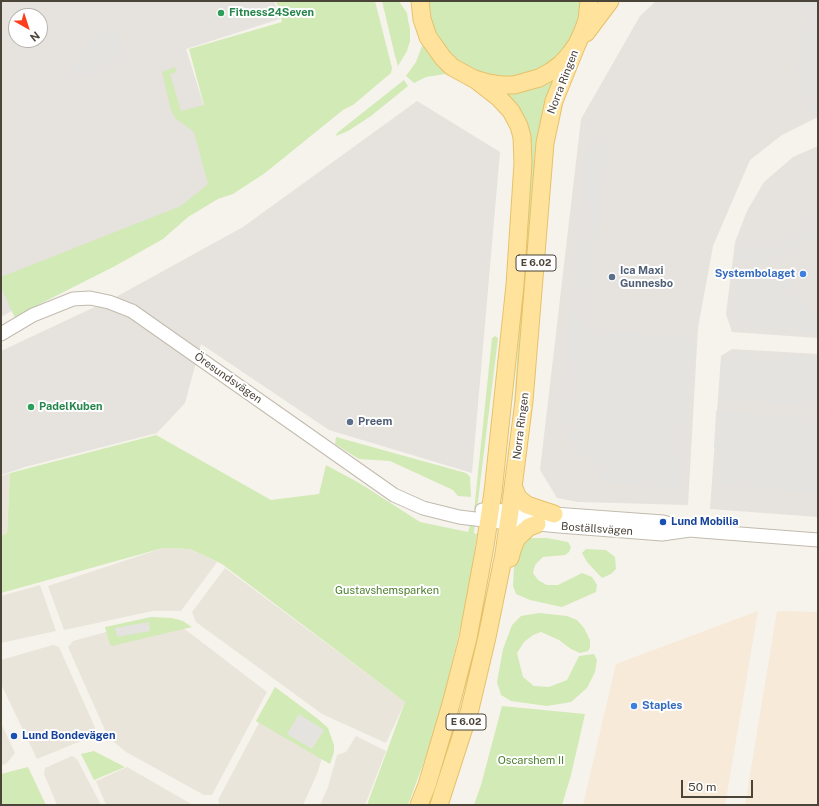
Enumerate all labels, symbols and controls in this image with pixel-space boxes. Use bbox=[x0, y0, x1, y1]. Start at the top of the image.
place label: Fitness24Seven bbox=[229, 6, 314, 20]
north arrow bbox=[8, 8, 48, 48]
marker: Fitness24Seven bbox=[216, 8, 226, 18]
text: N bbox=[28, 29, 42, 44]
street label: Norra Ringen bbox=[545, 48, 581, 116]
road number: E 6.02 bbox=[516, 255, 556, 271]
place label: Ica Maxi Gunnesbo bbox=[620, 264, 673, 290]
place label: Systembolaget bbox=[715, 267, 795, 281]
marker: Systembolaget bbox=[798, 269, 808, 279]
marker: Ica Maxi Gunnesbo bbox=[607, 272, 617, 282]
street label: Öresundsvägen bbox=[192, 350, 264, 406]
street label: Norra Ringen bbox=[510, 392, 532, 460]
place label: PadelKuben bbox=[39, 400, 103, 414]
marker: PadelKuben bbox=[26, 402, 36, 412]
place label: Preem bbox=[358, 415, 392, 429]
marker: Preem bbox=[345, 417, 355, 427]
place label: Lund Mobilia bbox=[671, 515, 738, 529]
marker: Lund Mobilia bbox=[658, 517, 668, 527]
street label: Boställsvägen bbox=[561, 520, 633, 538]
park label: Gustavshemsparken bbox=[335, 584, 439, 598]
place label: Staples bbox=[642, 699, 682, 713]
marker: Staples bbox=[629, 701, 639, 711]
road number: E 6.02 bbox=[446, 714, 486, 730]
place label: Lund Bondevägen bbox=[22, 729, 115, 743]
marker: Lund Bondevägen bbox=[9, 731, 19, 741]
park label: Oscarshem II bbox=[498, 754, 564, 768]
scale bar bbox=[683, 772, 755, 798]
text: 50 m bbox=[688, 780, 716, 794]

